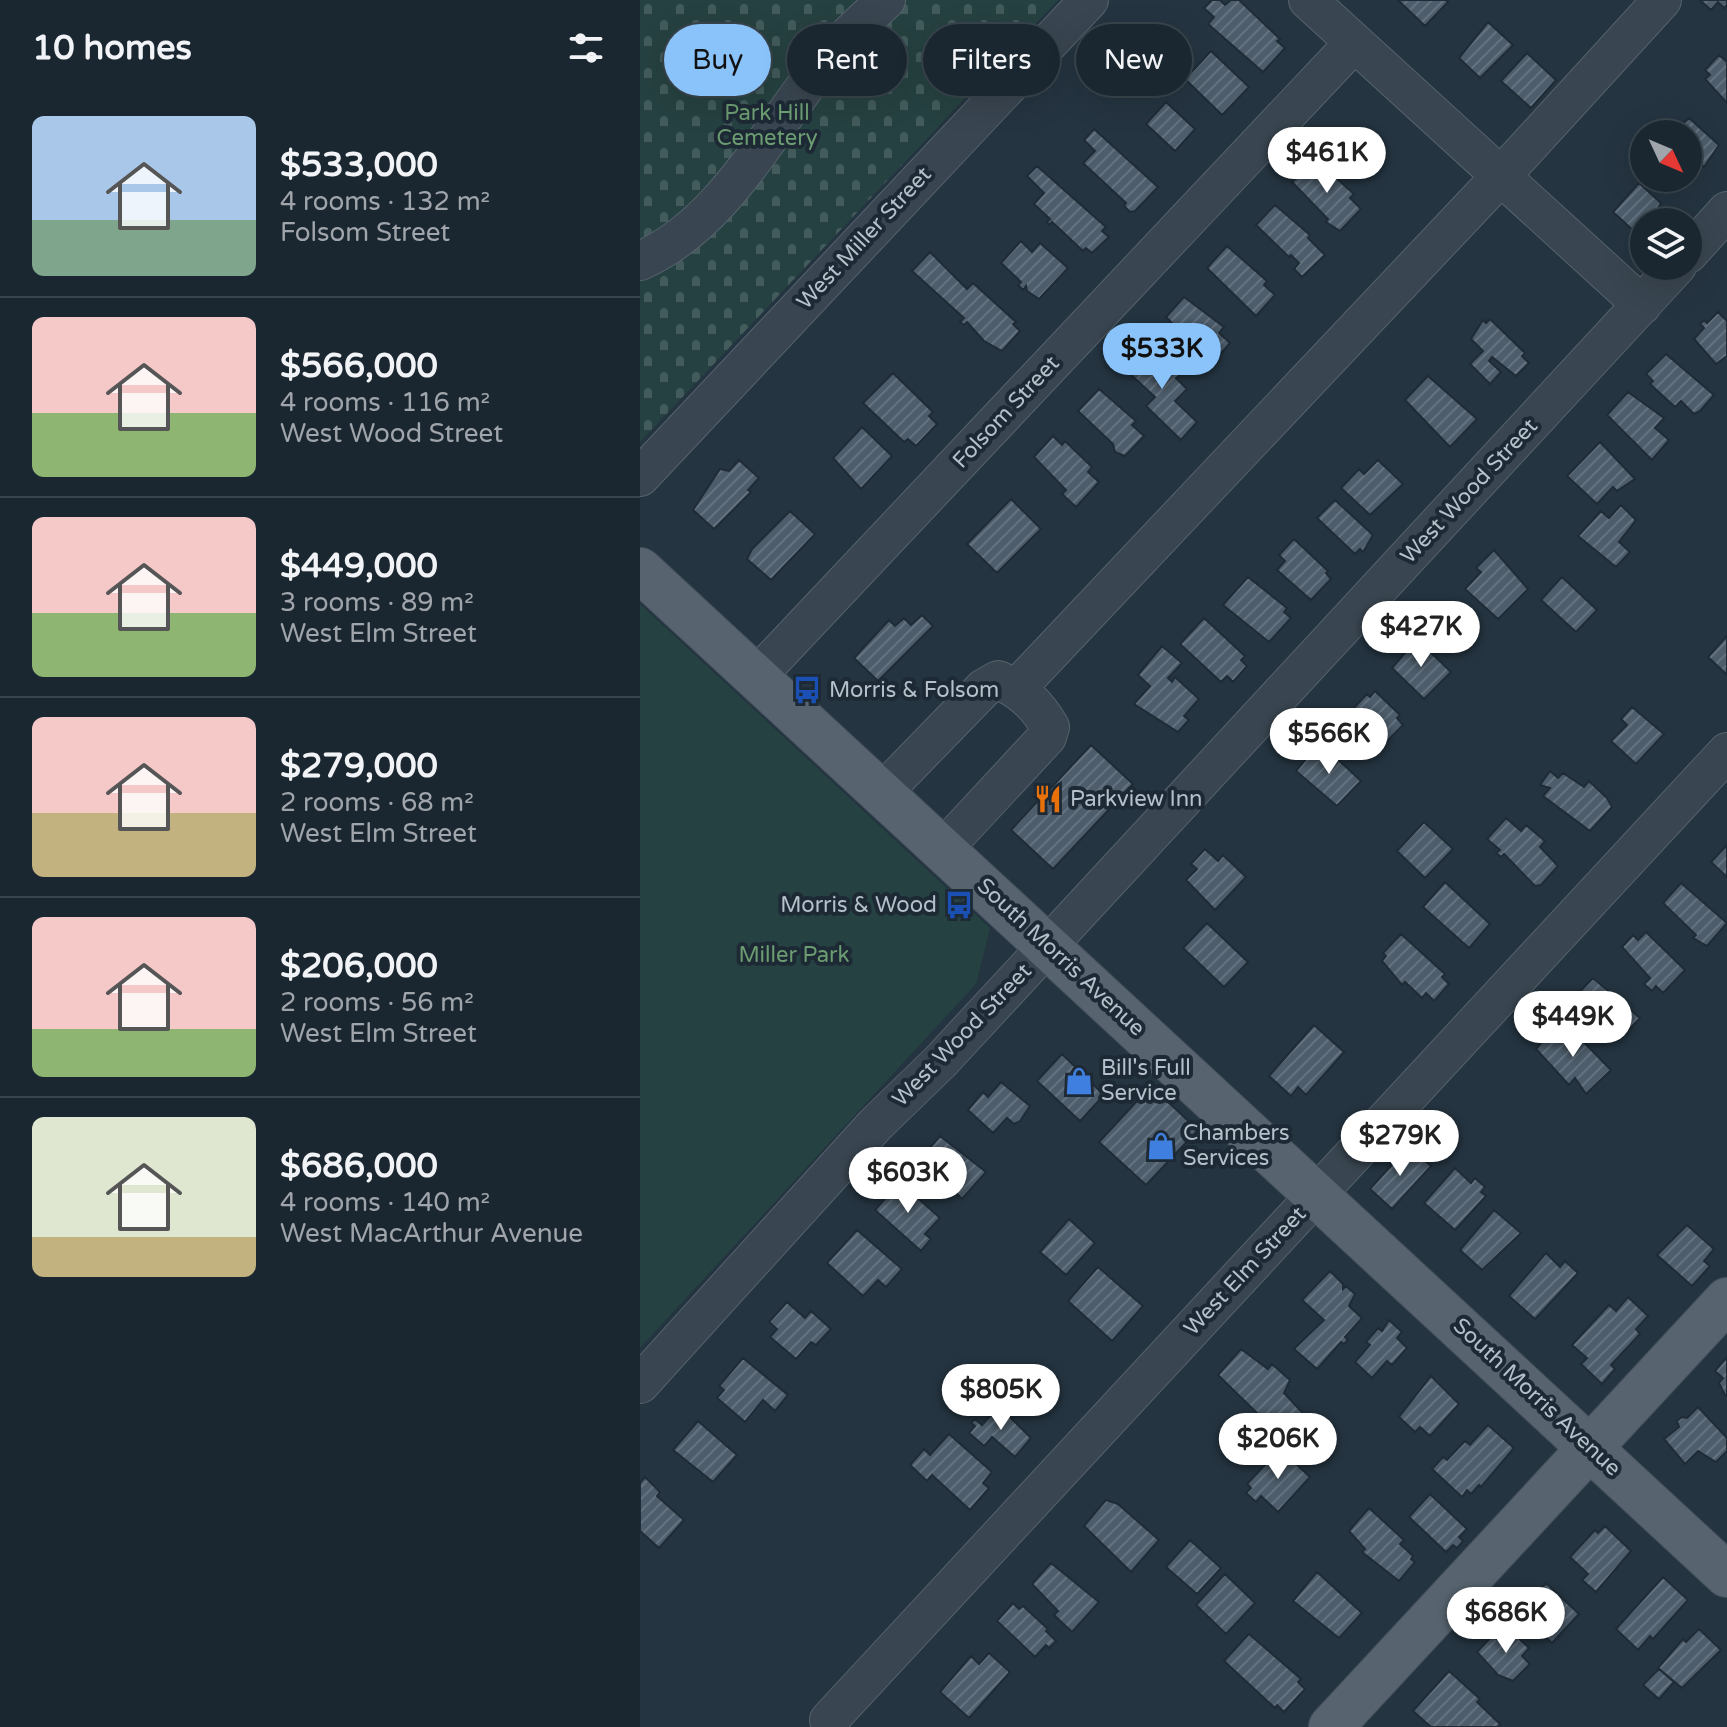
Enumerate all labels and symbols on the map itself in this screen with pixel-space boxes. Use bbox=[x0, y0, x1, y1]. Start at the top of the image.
park label: Park Hill Cemetery bbox=[717, 100, 818, 151]
north arrow bbox=[1630, 120, 1702, 192]
pin: $461K bbox=[1271, 127, 1383, 195]
street label: West Miller Street bbox=[791, 161, 937, 315]
pin: $533K bbox=[1106, 323, 1218, 391]
street label: Folsom Street bbox=[947, 350, 1065, 474]
street label: West Wood Street bbox=[1395, 413, 1543, 569]
pin: $427K bbox=[1365, 601, 1477, 669]
bus stop icon: Morris & Folsom bbox=[792, 675, 822, 705]
place label: Morris & Folsom bbox=[829, 677, 999, 703]
pin: $566K bbox=[1273, 708, 1385, 776]
restaurant icon: Parkview Inn bbox=[1033, 784, 1063, 814]
place label: Parkview Inn bbox=[1070, 786, 1202, 812]
street label: South Morris Avenue bbox=[972, 873, 1150, 1041]
bus stop icon: Morris & Wood bbox=[944, 890, 974, 920]
place label: Morris & Wood bbox=[780, 892, 937, 918]
park label: Miller Park bbox=[738, 942, 850, 968]
street label: West Wood Street bbox=[887, 958, 1037, 1112]
pin: $449K bbox=[1517, 991, 1629, 1059]
place label: Bill's Full Service bbox=[1101, 1055, 1191, 1106]
shop icon: Bill's Full Service bbox=[1064, 1066, 1094, 1096]
pin: $279K bbox=[1344, 1110, 1456, 1178]
place label: Chambers Services bbox=[1183, 1120, 1290, 1171]
shop icon: Chambers Services bbox=[1146, 1131, 1176, 1161]
pin: $603K bbox=[852, 1147, 964, 1215]
street label: West Elm Street bbox=[1179, 1201, 1311, 1341]
street label: South Morris Avenue bbox=[1448, 1313, 1626, 1481]
pin: $805K bbox=[945, 1364, 1057, 1432]
pin: $206K bbox=[1222, 1413, 1334, 1481]
pin: $686K bbox=[1450, 1587, 1562, 1655]

